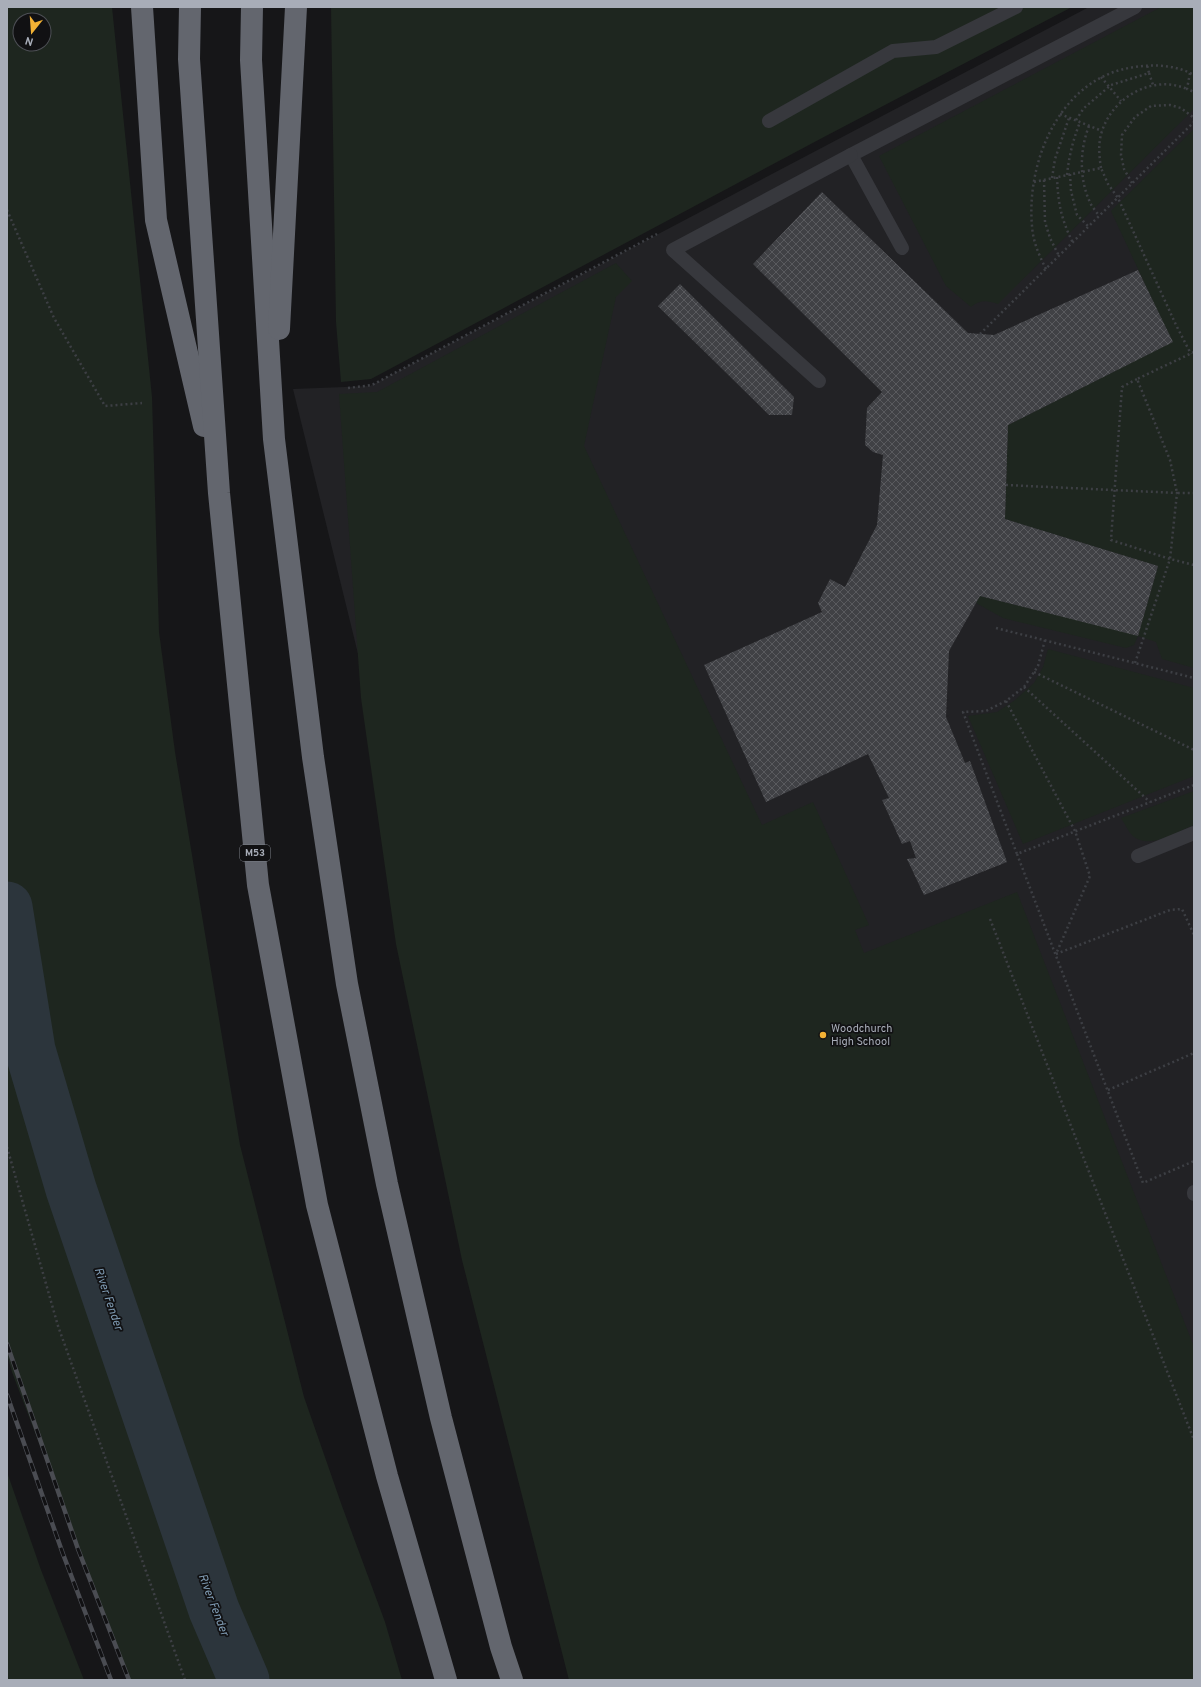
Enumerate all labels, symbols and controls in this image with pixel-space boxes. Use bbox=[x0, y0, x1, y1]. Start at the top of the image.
north arrow bbox=[12, 12, 52, 52]
text: N bbox=[24, 33, 35, 48]
road number: M53 bbox=[240, 845, 270, 861]
place label: Woodchurch High School bbox=[831, 1022, 893, 1049]
marker: Woodchurch High School bbox=[818, 1030, 828, 1040]
water label: River Fender bbox=[90, 1265, 127, 1334]
water label: River Fender bbox=[194, 1571, 233, 1640]

